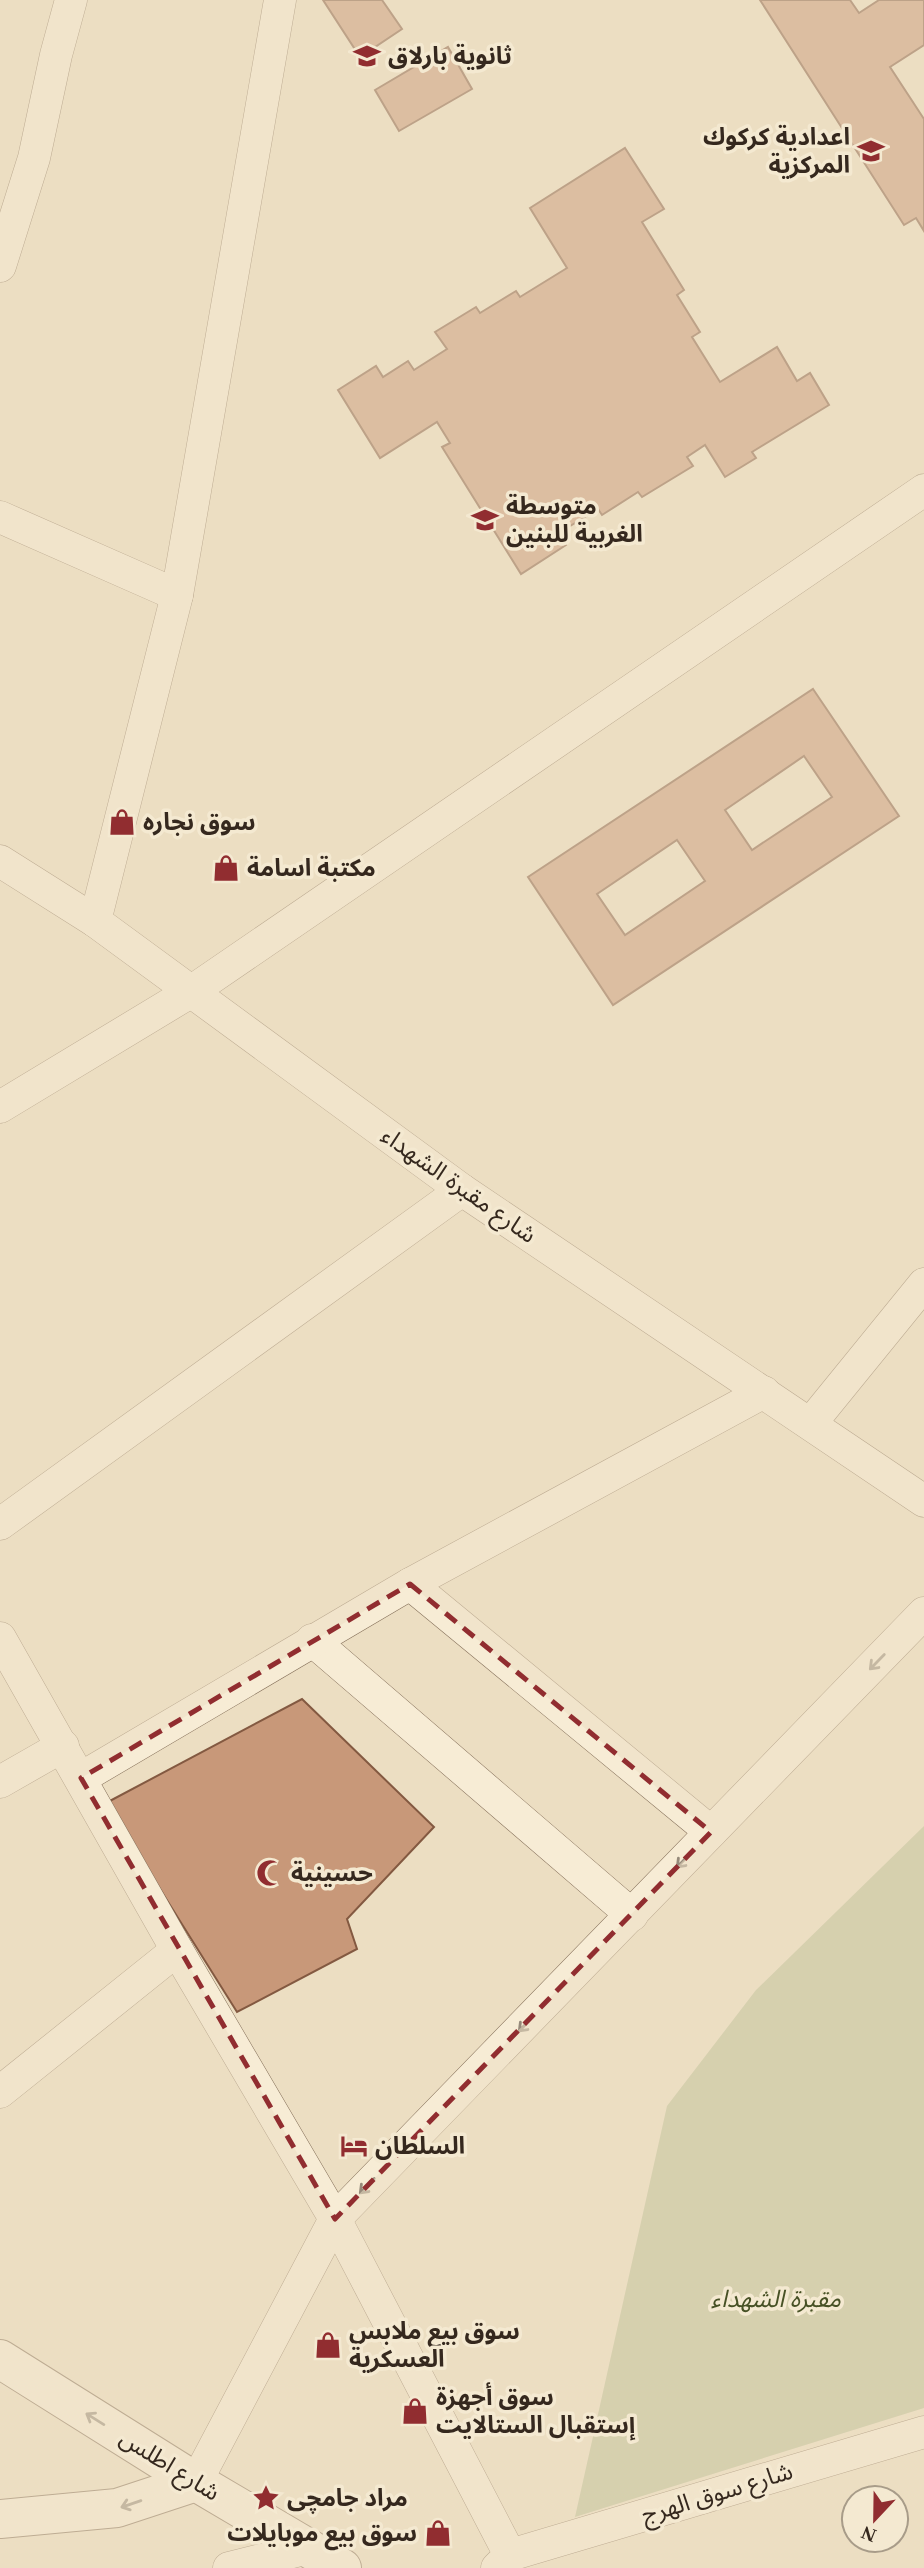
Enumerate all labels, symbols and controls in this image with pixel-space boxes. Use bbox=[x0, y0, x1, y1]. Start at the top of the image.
school or university icon: ثانوية بارلاق bbox=[352, 41, 382, 71]
place label: ثانوية بارلاق bbox=[388, 43, 512, 70]
place label: اعدادية كركوك المركزية bbox=[703, 124, 850, 179]
school or university icon: اعدادية كركوك المركزية bbox=[856, 136, 886, 166]
place label: متوسطة الغربية للبنين bbox=[506, 493, 643, 548]
school or university icon: متوسطة الغربية للبنين bbox=[470, 505, 500, 535]
shop icon: سوق نجاره bbox=[107, 807, 137, 837]
place label: سوق نجاره bbox=[143, 809, 255, 836]
shop icon: مكتبة اسامة bbox=[211, 853, 241, 883]
place label: مكتبة اسامة bbox=[247, 855, 376, 882]
street label: شارع مقبرة الشهداء bbox=[374, 1122, 541, 1251]
one-way arrow bbox=[868, 1653, 885, 1670]
one-way arrow bbox=[676, 1851, 693, 1868]
mosque icon: حسينية bbox=[255, 1858, 285, 1888]
place label: حسينية bbox=[291, 1860, 373, 1887]
one-way arrow bbox=[517, 2015, 534, 2032]
hotel icon: السلطان bbox=[339, 2131, 369, 2161]
place label: السلطان bbox=[375, 2133, 465, 2160]
one-way arrow bbox=[358, 2177, 375, 2194]
park label: مقبرة الشهداء bbox=[711, 2286, 841, 2313]
place label: سوق بيع ملابس العسكرية bbox=[349, 2318, 520, 2373]
shop icon: سوق بيع ملابس العسكرية bbox=[313, 2330, 343, 2360]
place label: سوق أجهزة إستقبال الستالايت bbox=[436, 2382, 635, 2441]
shop icon: سوق أجهزة إستقبال الستالايت bbox=[400, 2396, 430, 2426]
one-way arrow bbox=[86, 2411, 106, 2425]
street label: شارع اطلس bbox=[113, 2424, 225, 2509]
street label: شارع سوق الهرج bbox=[638, 2458, 797, 2532]
place icon: مراد جامچی bbox=[251, 2483, 281, 2513]
north arrow bbox=[840, 2484, 910, 2554]
place label: مراد جامچی bbox=[287, 2485, 408, 2514]
one-way arrow bbox=[120, 2498, 142, 2511]
shop icon: سوق بيع موبايلات bbox=[423, 2518, 453, 2548]
place label: سوق بيع موبايلات bbox=[227, 2520, 417, 2551]
text: N bbox=[858, 2522, 879, 2547]

